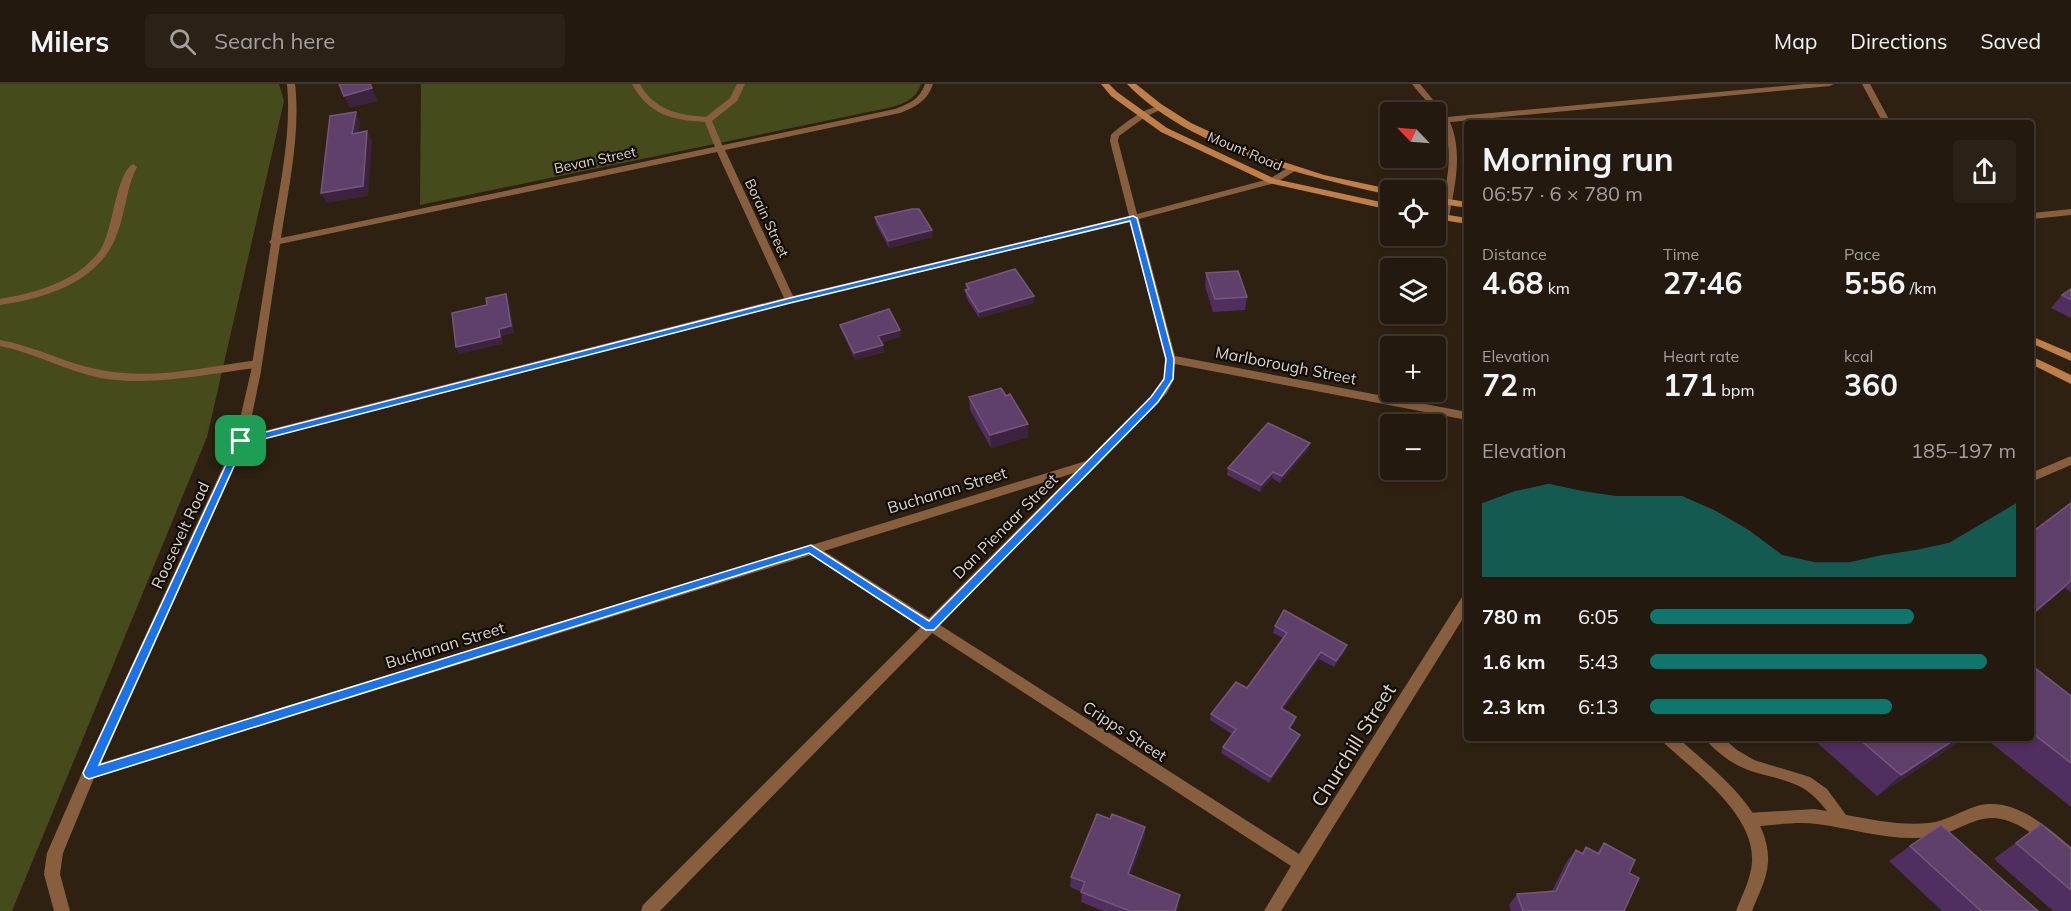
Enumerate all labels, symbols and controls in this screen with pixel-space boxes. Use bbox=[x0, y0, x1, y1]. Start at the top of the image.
search box bbox=[145, 14, 565, 68]
text: Milers bbox=[30, 24, 109, 59]
icon: search bbox=[166, 25, 199, 58]
text: Search here bbox=[214, 27, 335, 55]
text: Map bbox=[1774, 28, 1817, 54]
text: Directions bbox=[1850, 28, 1947, 54]
text: Saved bbox=[1980, 28, 2041, 54]
north arrow bbox=[1380, 102, 1446, 168]
map controls bbox=[1380, 102, 1446, 480]
street label: Mount Road bbox=[1205, 127, 1285, 175]
text: Morning run bbox=[1482, 138, 1674, 179]
button: share bbox=[1953, 140, 2016, 203]
street label: Bevan Street bbox=[552, 143, 638, 177]
street label: Borain Street bbox=[741, 176, 793, 260]
button: locate bbox=[1380, 180, 1446, 246]
text: 06:57 · 6 × 780 m bbox=[1482, 181, 1643, 206]
text: Distance bbox=[1482, 244, 1547, 264]
text: Time bbox=[1663, 244, 1699, 264]
text: Pace bbox=[1844, 244, 1880, 264]
button: layers bbox=[1380, 258, 1446, 324]
text: 4.68 bbox=[1482, 264, 1543, 302]
text: 27:46 bbox=[1663, 264, 1742, 302]
text: 5:56 bbox=[1844, 264, 1905, 302]
text: km bbox=[1543, 278, 1570, 298]
text: /km bbox=[1905, 278, 1936, 298]
button: + bbox=[1380, 336, 1446, 402]
street label: Marlborough Street bbox=[1214, 342, 1359, 389]
text: Elevation bbox=[1482, 346, 1550, 366]
text: Heart rate bbox=[1663, 346, 1739, 366]
text: kcal bbox=[1844, 346, 1873, 366]
text: 72 bbox=[1482, 366, 1518, 404]
text: 171 bbox=[1663, 366, 1717, 404]
text: 360 bbox=[1844, 366, 1898, 404]
text: m bbox=[1518, 380, 1536, 400]
text: bpm bbox=[1717, 380, 1754, 400]
button: − bbox=[1380, 414, 1446, 480]
pin bbox=[215, 415, 266, 466]
icon: arrive bbox=[224, 424, 257, 457]
text: Elevation bbox=[1482, 438, 1567, 463]
text: 185–197 m bbox=[1911, 438, 2016, 463]
street label: Buchanan Street bbox=[885, 462, 1009, 518]
street label: Dan Pienaar Street bbox=[948, 469, 1062, 583]
street label: Roosevelt Road bbox=[147, 478, 213, 592]
text: 780 m bbox=[1482, 604, 1541, 629]
text: 6:05 bbox=[1578, 604, 1619, 629]
street label: Buchanan Street bbox=[383, 617, 507, 673]
text: 1.6 km bbox=[1482, 649, 1545, 674]
text: 5:43 bbox=[1578, 649, 1619, 674]
street label: Churchill Street bbox=[1305, 679, 1401, 811]
text: 2.3 km bbox=[1482, 694, 1545, 719]
text: 6:13 bbox=[1578, 694, 1619, 719]
street label: Cripps Street bbox=[1079, 696, 1171, 766]

